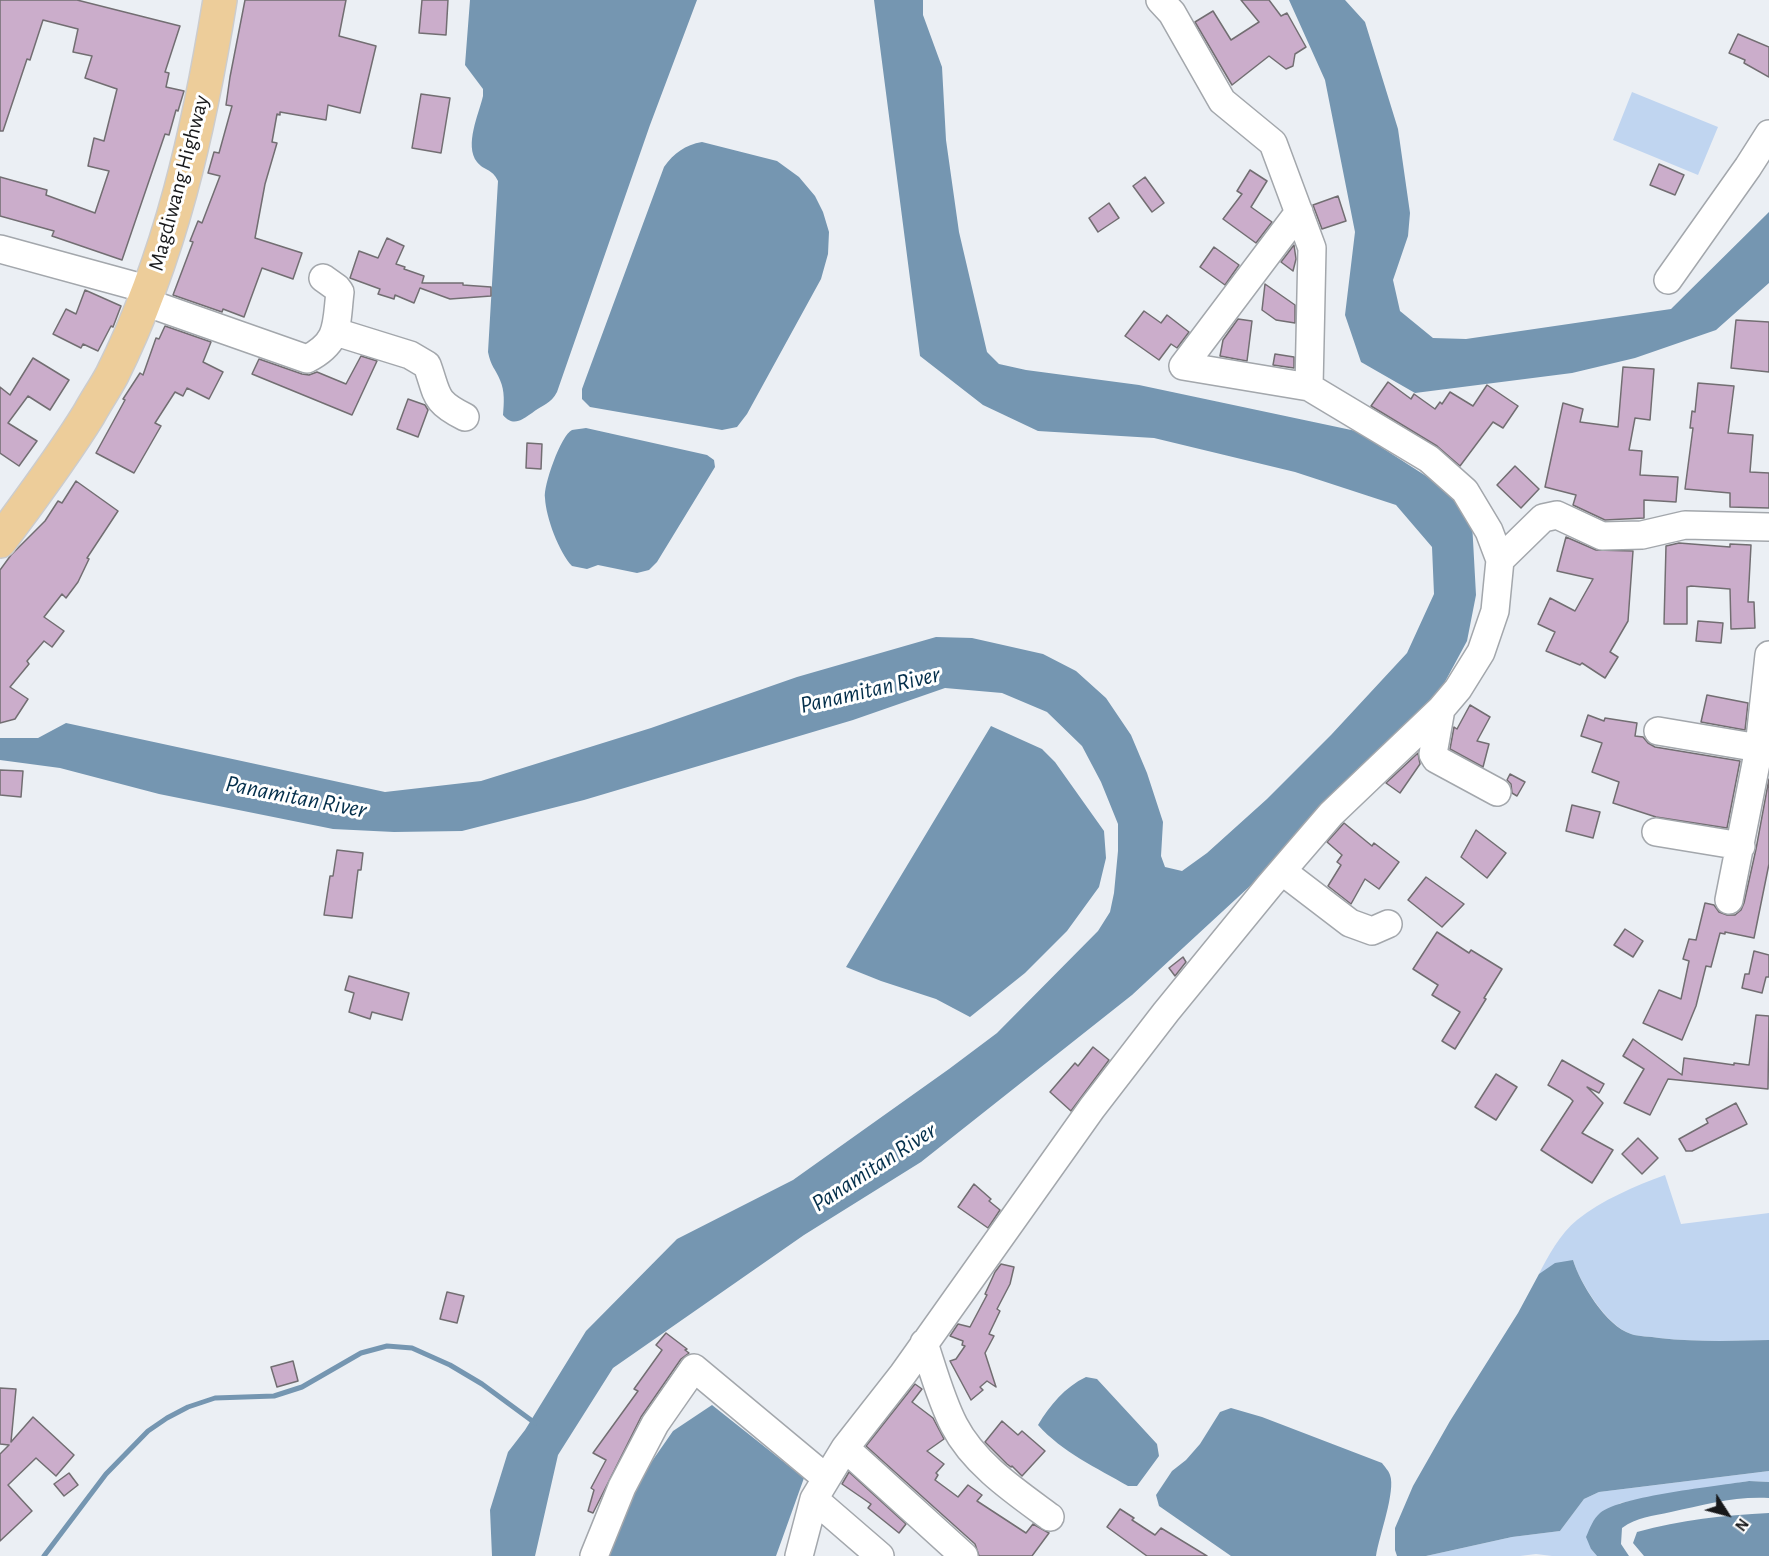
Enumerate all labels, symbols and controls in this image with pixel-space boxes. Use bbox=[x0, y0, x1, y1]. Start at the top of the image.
street label: Magdiwang Highway bbox=[143, 92, 215, 274]
water label: Panamitan River bbox=[797, 660, 943, 720]
water label: Panamitan River bbox=[223, 769, 369, 825]
water label: Panamitan River bbox=[806, 1116, 942, 1218]
north arrow bbox=[1697, 1484, 1757, 1544]
text: N bbox=[1732, 1515, 1751, 1534]

